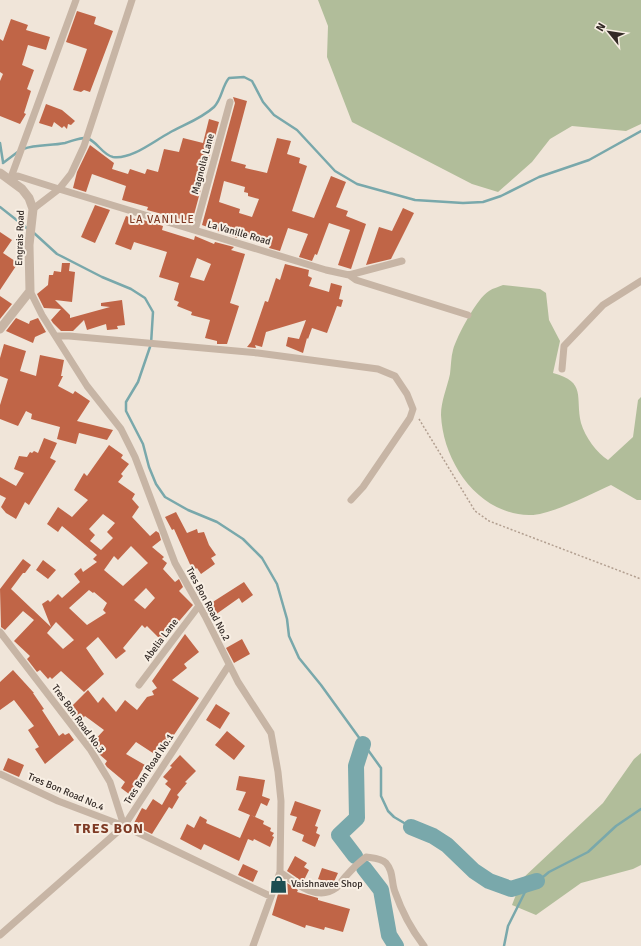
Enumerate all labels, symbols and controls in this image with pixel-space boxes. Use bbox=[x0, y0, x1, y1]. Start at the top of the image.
north arrow bbox=[589, 12, 629, 52]
text: N bbox=[593, 21, 608, 34]
street label: Magnolia Lane bbox=[189, 132, 217, 196]
street label: Engrais Road bbox=[13, 210, 27, 266]
district label: LA VANILLE bbox=[129, 213, 195, 226]
street label: La Vanille Road bbox=[206, 218, 272, 248]
street label: Tres Bon Road No.2 bbox=[183, 565, 233, 643]
street label: Abelia Lane bbox=[141, 616, 181, 664]
street label: Tres Bon Road No.3 bbox=[49, 682, 107, 756]
street label: Tres Bon Road No.1 bbox=[122, 731, 176, 807]
street label: Tres Bon Road No.4 bbox=[26, 770, 107, 814]
district label: TRES BON bbox=[74, 820, 144, 837]
shop icon: Vaishnavee Shop bbox=[268, 874, 288, 894]
place label: Vaishnavee Shop bbox=[291, 878, 362, 890]

